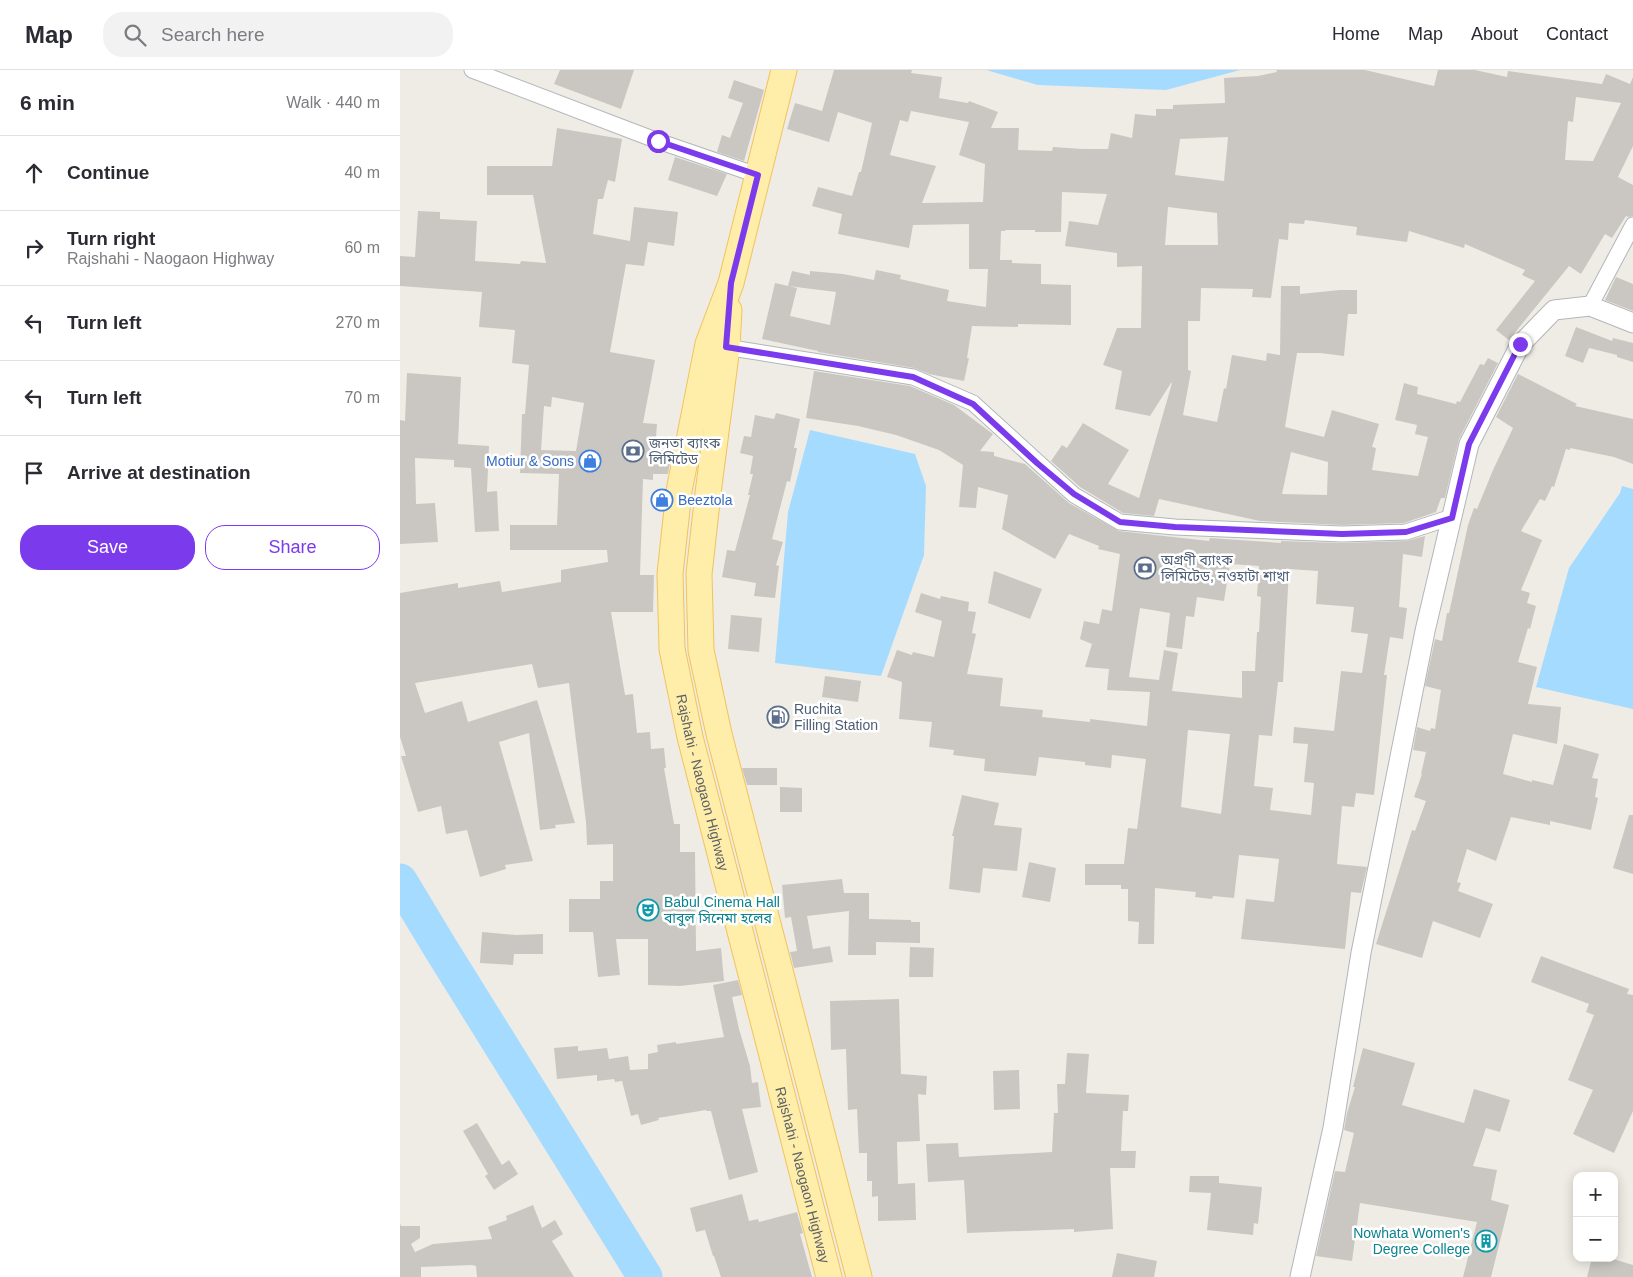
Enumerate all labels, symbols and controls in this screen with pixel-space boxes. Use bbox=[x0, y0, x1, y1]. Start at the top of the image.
search box bbox=[103, 12, 453, 57]
text: Map bbox=[25, 21, 73, 48]
icon: search bbox=[121, 21, 149, 49]
text: Search here bbox=[161, 24, 265, 45]
text: Home bbox=[1332, 24, 1380, 44]
text: Map bbox=[1408, 24, 1443, 44]
text: About bbox=[1471, 24, 1518, 44]
text: Contact bbox=[1546, 24, 1608, 44]
text: 6 min bbox=[20, 91, 75, 114]
text: Walk · 440 m bbox=[286, 94, 380, 111]
route start bbox=[647, 130, 670, 153]
icon: ahead bbox=[20, 159, 48, 187]
text: Continue bbox=[67, 162, 149, 183]
text: 40 m bbox=[344, 164, 380, 181]
text: Turn right bbox=[67, 228, 155, 249]
icon: right bbox=[20, 234, 48, 262]
text: 60 m bbox=[344, 239, 380, 256]
text: Rajshahi - Naogaon Highway bbox=[67, 250, 274, 267]
icon: left bbox=[20, 309, 48, 337]
text: Turn left bbox=[67, 312, 142, 333]
text: 270 m bbox=[336, 314, 380, 331]
route end bbox=[1509, 333, 1532, 356]
icon: left bbox=[20, 384, 48, 412]
text: Turn left bbox=[67, 387, 142, 408]
text: 70 m bbox=[344, 389, 380, 406]
place label: জনতা ব্যাংক লিমিটেড bbox=[648, 435, 721, 467]
bank icon: জনতা ব্যাংক লিমিটেড bbox=[621, 439, 645, 463]
shop icon: Motiur & Sons bbox=[578, 449, 602, 473]
place label: Motiur & Sons bbox=[486, 453, 574, 469]
icon: arrive bbox=[20, 459, 48, 487]
text: Arrive at destination bbox=[67, 462, 251, 483]
shop icon: Beeztola bbox=[650, 488, 674, 512]
place label: Beeztola bbox=[678, 492, 733, 508]
button: Save bbox=[20, 525, 195, 570]
button: Share bbox=[205, 525, 380, 570]
place label: অগ্রণী ব্যাংক লিমিটেড, নওহাটা শাখা bbox=[1160, 552, 1289, 584]
bank icon: অগ্রণী ব্যাংক লিমিটেড, নওহাটা শাখা bbox=[1133, 556, 1157, 580]
street label: Rajshahi - Naogaon Highway bbox=[673, 693, 732, 873]
place label: Ruchita Filling Station bbox=[794, 701, 878, 733]
fuel station icon: Ruchita Filling Station bbox=[766, 705, 790, 729]
place label: Babul Cinema Hall বাবুল সিনেমা হলের bbox=[663, 894, 780, 927]
theatre icon: Babul Cinema Hall বাবুল সিনেমা হলের bbox=[636, 898, 660, 922]
street label: Rajshahi - Naogaon Highway bbox=[772, 1085, 833, 1265]
map controls bbox=[1573, 1172, 1618, 1262]
button: + bbox=[1573, 1172, 1618, 1217]
button: − bbox=[1573, 1217, 1618, 1262]
place label: Nowhata Women's Degree College bbox=[1353, 1225, 1470, 1257]
building icon: Nowhata Women's Degree College bbox=[1474, 1229, 1498, 1253]

